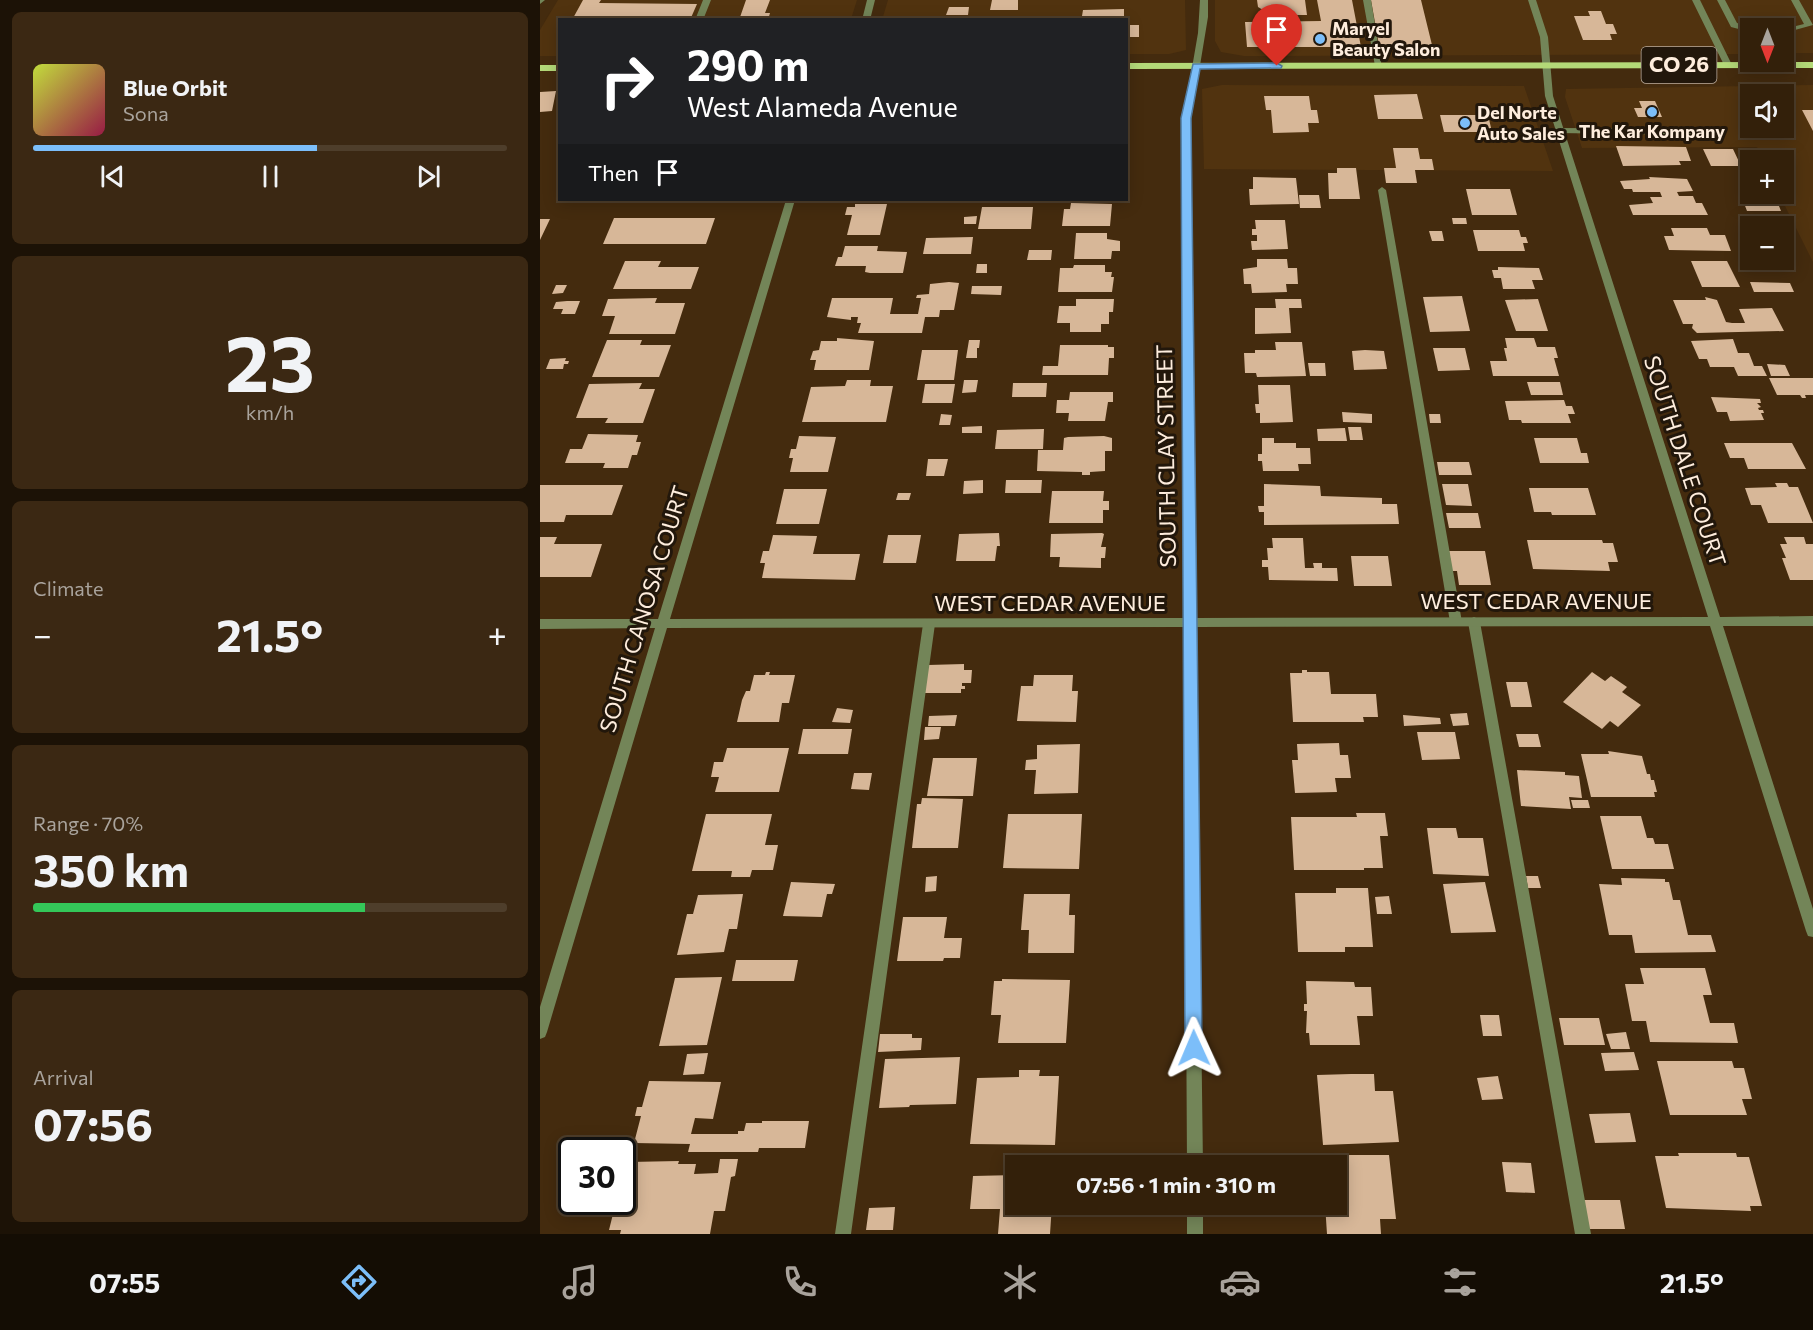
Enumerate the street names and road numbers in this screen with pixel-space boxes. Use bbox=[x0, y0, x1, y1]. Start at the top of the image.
road number: CO 26 bbox=[1642, 47, 1716, 83]
street label: SOUTH CLAY STREET bbox=[1150, 344, 1181, 568]
street label: SOUTH DALE COURT bbox=[1639, 352, 1732, 570]
street label: SOUTH CANOSA COURT bbox=[593, 482, 694, 735]
street label: WEST CEDAR AVENUE bbox=[1420, 587, 1652, 614]
street label: WEST CEDAR AVENUE bbox=[934, 589, 1166, 616]

